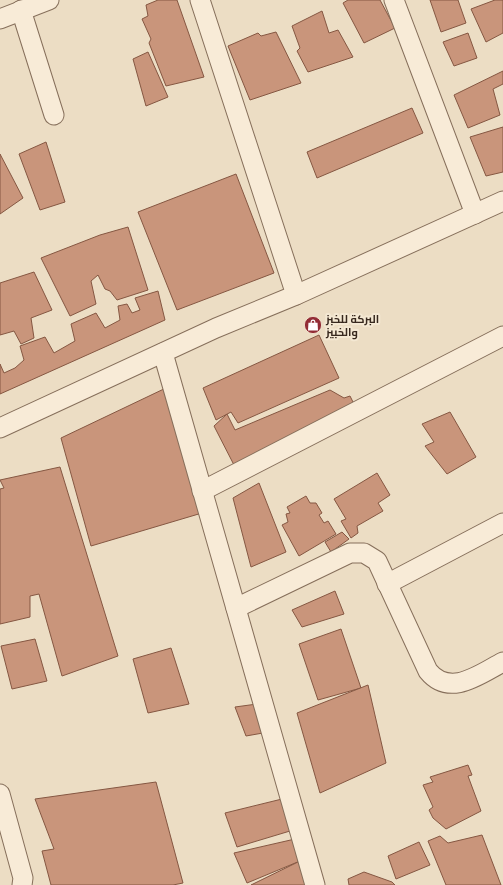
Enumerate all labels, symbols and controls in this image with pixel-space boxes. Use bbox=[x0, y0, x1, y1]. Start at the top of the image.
place label: البركة للخبز والخبيز bbox=[325, 309, 379, 342]
shop icon: البركة للخبز والخبيز bbox=[303, 315, 323, 335]

